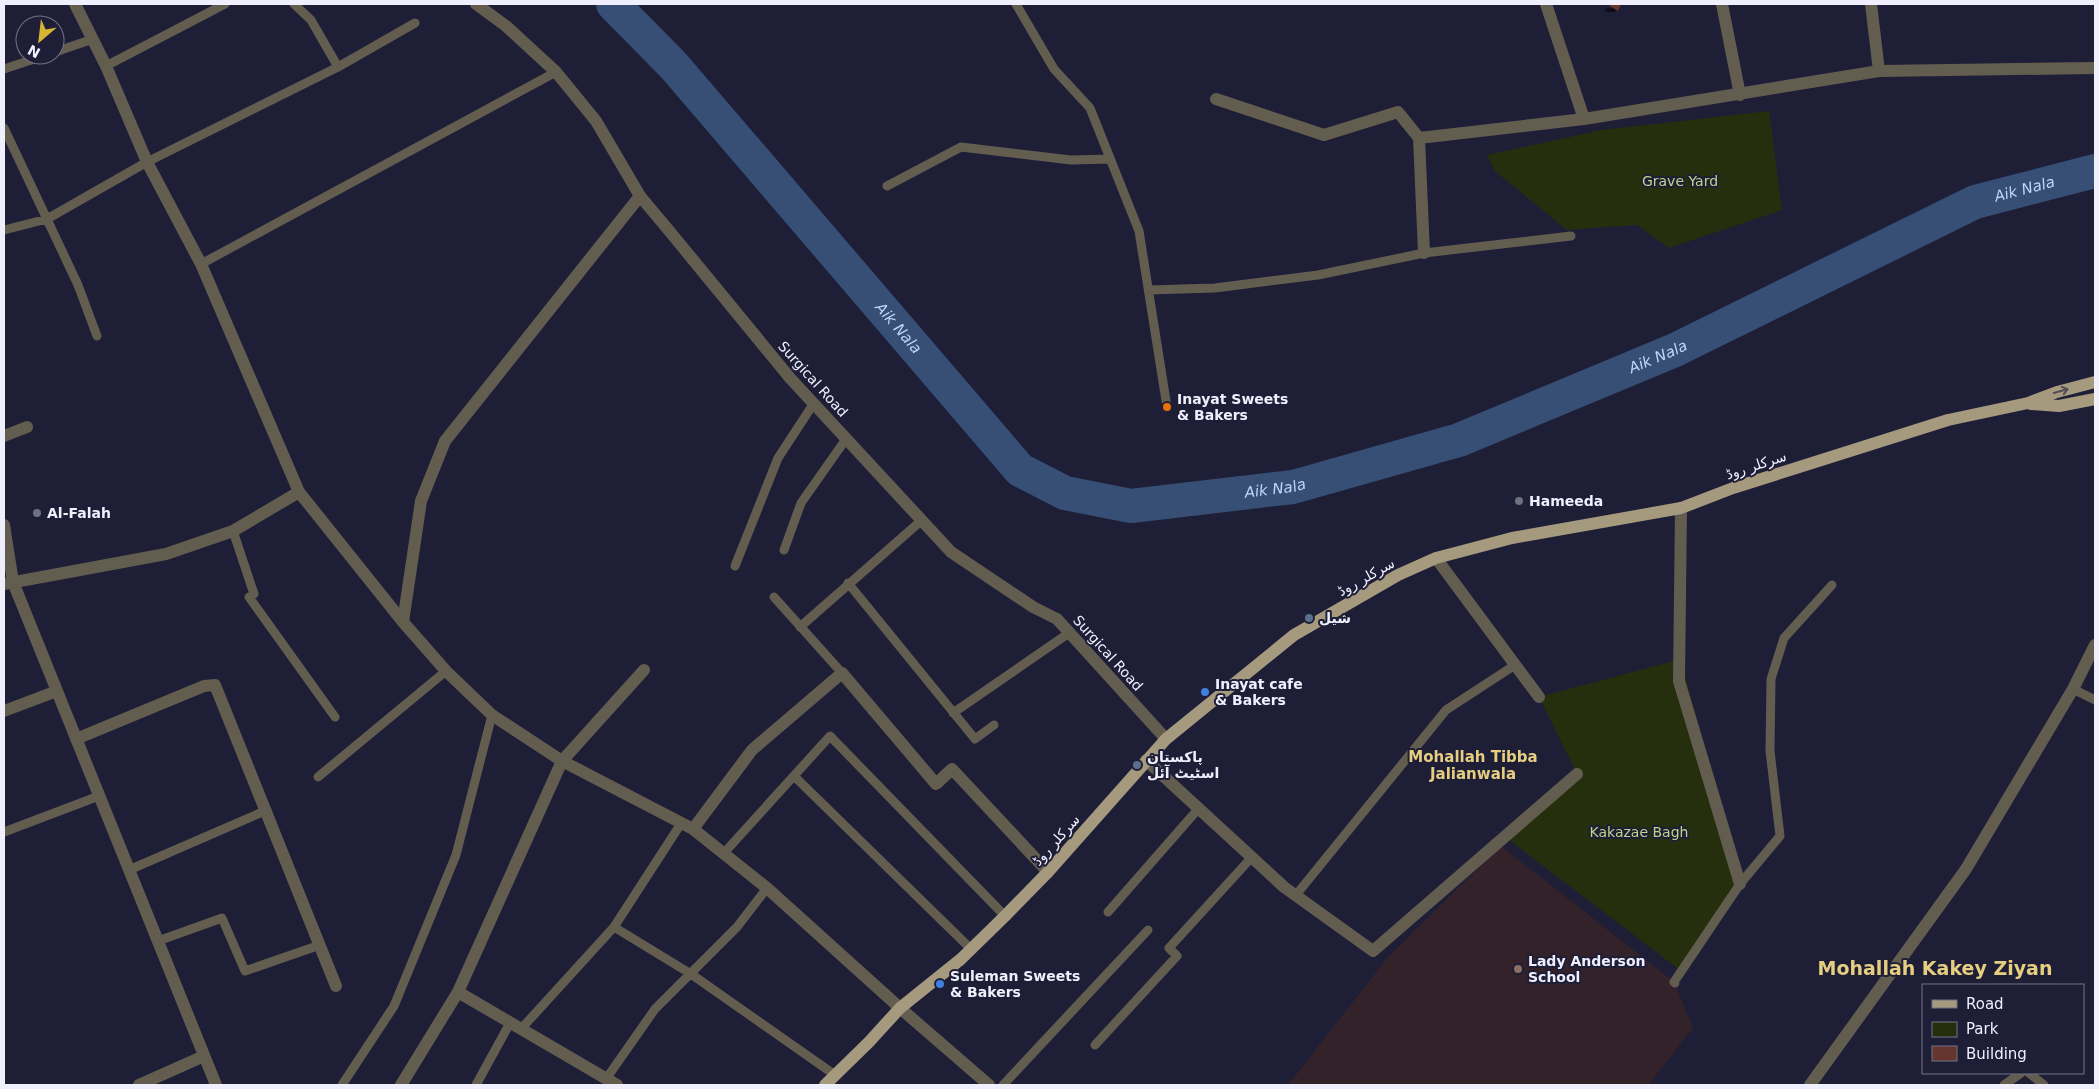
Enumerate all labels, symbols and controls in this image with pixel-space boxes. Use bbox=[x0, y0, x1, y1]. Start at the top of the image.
north arrow bbox=[15, 15, 65, 65]
text: N bbox=[25, 42, 43, 61]
park label: Grave Yard bbox=[1642, 173, 1718, 189]
water label: Aik Nala bbox=[1991, 173, 2057, 206]
water label: Aik Nala bbox=[871, 298, 925, 357]
water label: Aik Nala bbox=[1625, 336, 1690, 378]
street label: Surgical Road bbox=[775, 338, 851, 420]
one-way arrow bbox=[2053, 386, 2069, 396]
place label: Inayat Sweets & Bakers bbox=[1177, 391, 1288, 423]
marker: Inayat Sweets & Bakers bbox=[1161, 401, 1173, 413]
street label: سرکلر روڈ bbox=[1724, 448, 1789, 483]
water label: Aik Nala bbox=[1243, 475, 1308, 502]
place label: Hameeda bbox=[1529, 493, 1603, 509]
marker: Hameeda bbox=[1513, 495, 1525, 507]
place label: Al-Falah bbox=[47, 505, 111, 521]
marker: Al-Falah bbox=[31, 507, 43, 519]
street label: سرکلر روڈ bbox=[1335, 555, 1398, 600]
place label: شیل bbox=[1319, 610, 1351, 626]
street label: Surgical Road bbox=[1070, 612, 1146, 694]
marker: شیل bbox=[1303, 612, 1315, 624]
place label: Inayat cafe & Bakers bbox=[1215, 676, 1303, 708]
marker: Inayat cafe & Bakers bbox=[1199, 686, 1211, 698]
district label: Mohallah Tibba Jalianwala bbox=[1408, 748, 1538, 783]
place label: پاکستان اسٹیٹ آئل bbox=[1147, 749, 1219, 781]
marker: پاکستان اسٹیٹ آئل bbox=[1131, 759, 1143, 771]
street label: سرکلر روڈ bbox=[1029, 811, 1084, 869]
park label: Kakazae Bagh bbox=[1590, 824, 1688, 840]
place label: Lady Anderson School bbox=[1528, 953, 1646, 985]
district label: Mohallah Kakey Ziyan bbox=[1818, 957, 2052, 979]
marker: Lady Anderson School bbox=[1512, 963, 1524, 975]
place label: Suleman Sweets & Bakers bbox=[950, 968, 1080, 1000]
marker: Suleman Sweets & Bakers bbox=[934, 978, 946, 990]
legend bbox=[1922, 984, 2084, 1074]
text: Road bbox=[1966, 995, 2004, 1013]
text: Park bbox=[1966, 1020, 1999, 1038]
text: Building bbox=[1966, 1045, 2027, 1063]

